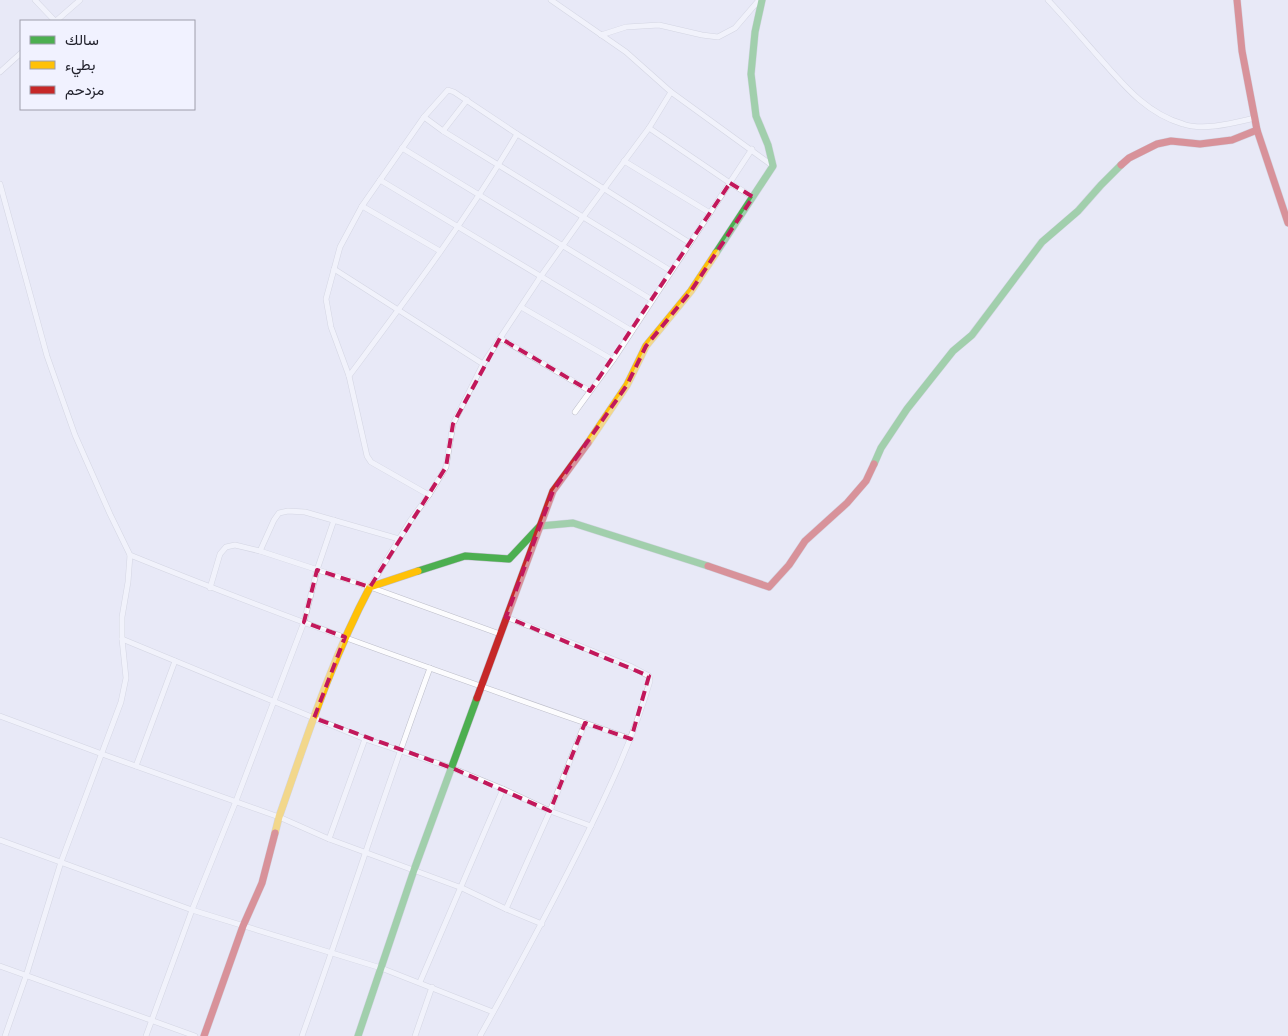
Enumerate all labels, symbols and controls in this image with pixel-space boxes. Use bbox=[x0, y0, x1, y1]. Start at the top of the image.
legend bbox=[20, 20, 195, 110]
text: سالك bbox=[65, 29, 99, 49]
text: بطيء bbox=[65, 54, 95, 78]
text: مزدحم bbox=[65, 79, 104, 100]

